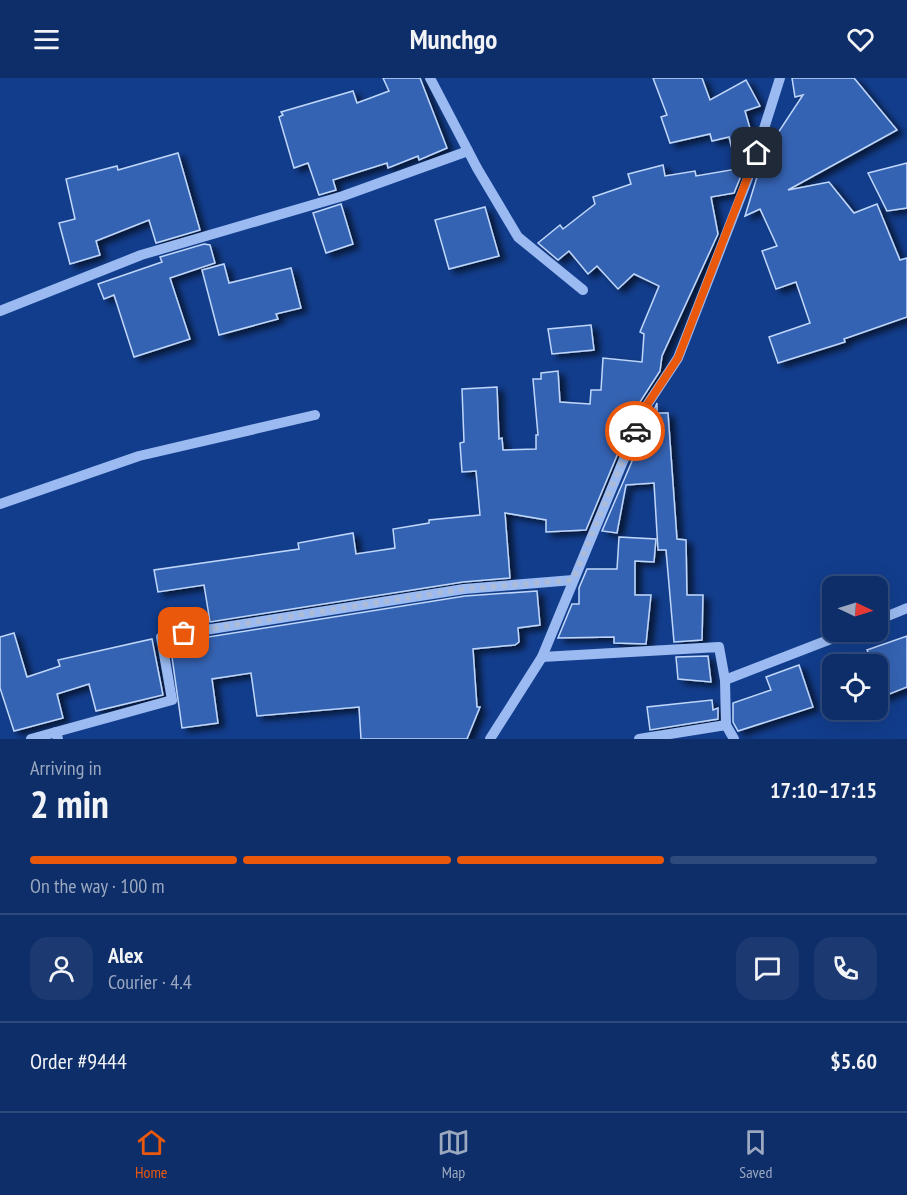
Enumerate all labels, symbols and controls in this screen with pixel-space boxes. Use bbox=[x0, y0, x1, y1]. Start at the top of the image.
text: Munchgo bbox=[410, 22, 497, 56]
icon: menu bbox=[30, 23, 63, 56]
icon: heart bbox=[844, 23, 877, 56]
pin bbox=[731, 127, 782, 178]
icon: home bbox=[740, 136, 773, 169]
courier bbox=[605, 401, 665, 461]
icon: car bbox=[619, 415, 652, 448]
north arrow bbox=[822, 576, 888, 642]
map controls bbox=[822, 576, 888, 720]
pin bbox=[158, 607, 209, 658]
icon: bag bbox=[167, 616, 200, 649]
button: locate bbox=[822, 654, 888, 720]
text: Arriving in bbox=[30, 755, 102, 781]
text: 17:10–17:15 bbox=[770, 776, 877, 804]
text: 2 min bbox=[30, 778, 109, 829]
text: On the way · 100 m bbox=[30, 873, 165, 899]
button: person bbox=[30, 937, 93, 1000]
button: chat bbox=[736, 937, 799, 1000]
button: phone bbox=[814, 937, 877, 1000]
text: Alex bbox=[108, 941, 143, 969]
text: Courier · 4.4 bbox=[108, 969, 192, 995]
text: Order #9444 bbox=[30, 1047, 127, 1075]
text: $5.60 bbox=[830, 1047, 877, 1075]
tab: Home bbox=[135, 1126, 168, 1182]
tab: Map bbox=[437, 1126, 470, 1182]
tab: Saved bbox=[739, 1126, 772, 1182]

